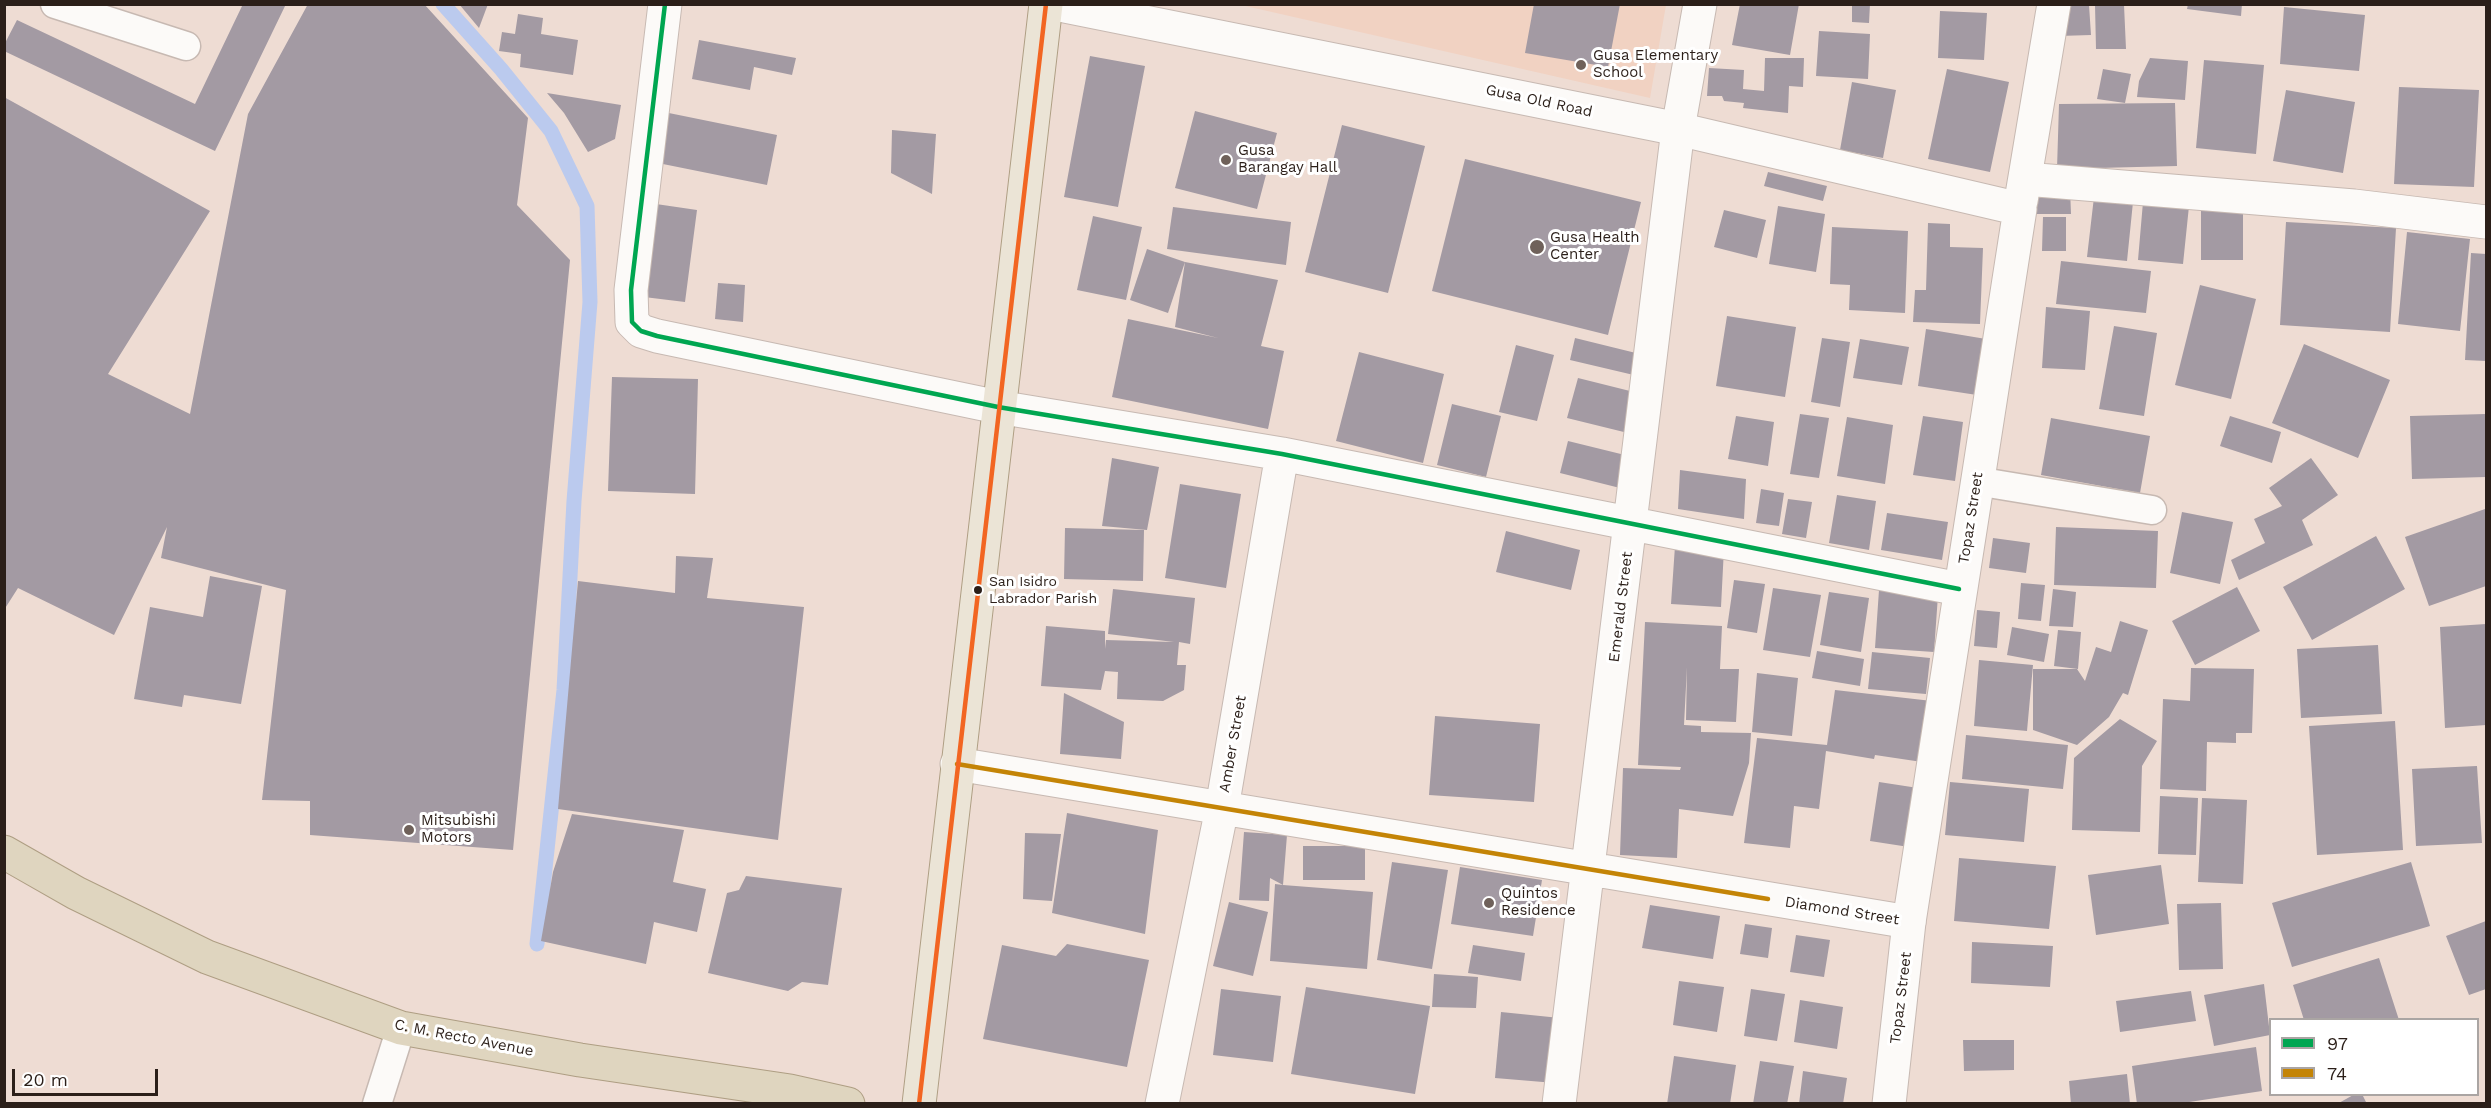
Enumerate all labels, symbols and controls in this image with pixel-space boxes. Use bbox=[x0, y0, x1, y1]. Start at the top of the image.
place label: Gusa Elementary School bbox=[1593, 47, 1718, 82]
marker: Gusa Elementary School bbox=[1574, 58, 1588, 72]
street label: Gusa Old Road bbox=[1484, 81, 1594, 121]
place label: Gusa Barangay Hall bbox=[1238, 142, 1337, 177]
marker: Gusa Barangay Hall bbox=[1219, 153, 1233, 167]
place label: Gusa Health Center bbox=[1550, 229, 1640, 264]
marker: Gusa Health Center bbox=[1528, 238, 1546, 256]
street label: Topaz Street bbox=[1955, 471, 1987, 565]
street label: Emerald Street bbox=[1605, 551, 1637, 663]
place label: San Isidro Labrador Parish bbox=[989, 574, 1097, 606]
marker: San Isidro Labrador Parish bbox=[972, 584, 984, 596]
street label: Amber Street bbox=[1216, 694, 1250, 794]
place label: Mitsubishi Motors bbox=[421, 812, 496, 847]
marker: Mitsubishi Motors bbox=[402, 823, 416, 837]
place label: Quintos Residence bbox=[1501, 885, 1576, 920]
street label: Diamond Street bbox=[1784, 893, 1900, 929]
marker: Quintos Residence bbox=[1482, 896, 1496, 910]
street label: Topaz Street bbox=[1886, 951, 1916, 1045]
street label: C. M. Recto Avenue bbox=[393, 1016, 535, 1060]
legend bbox=[2269, 1018, 2479, 1096]
text: 97 bbox=[2327, 1033, 2348, 1054]
scale bar bbox=[15, 1057, 160, 1095]
text: 74 bbox=[2327, 1063, 2347, 1084]
text: 20 m bbox=[23, 1069, 68, 1090]

